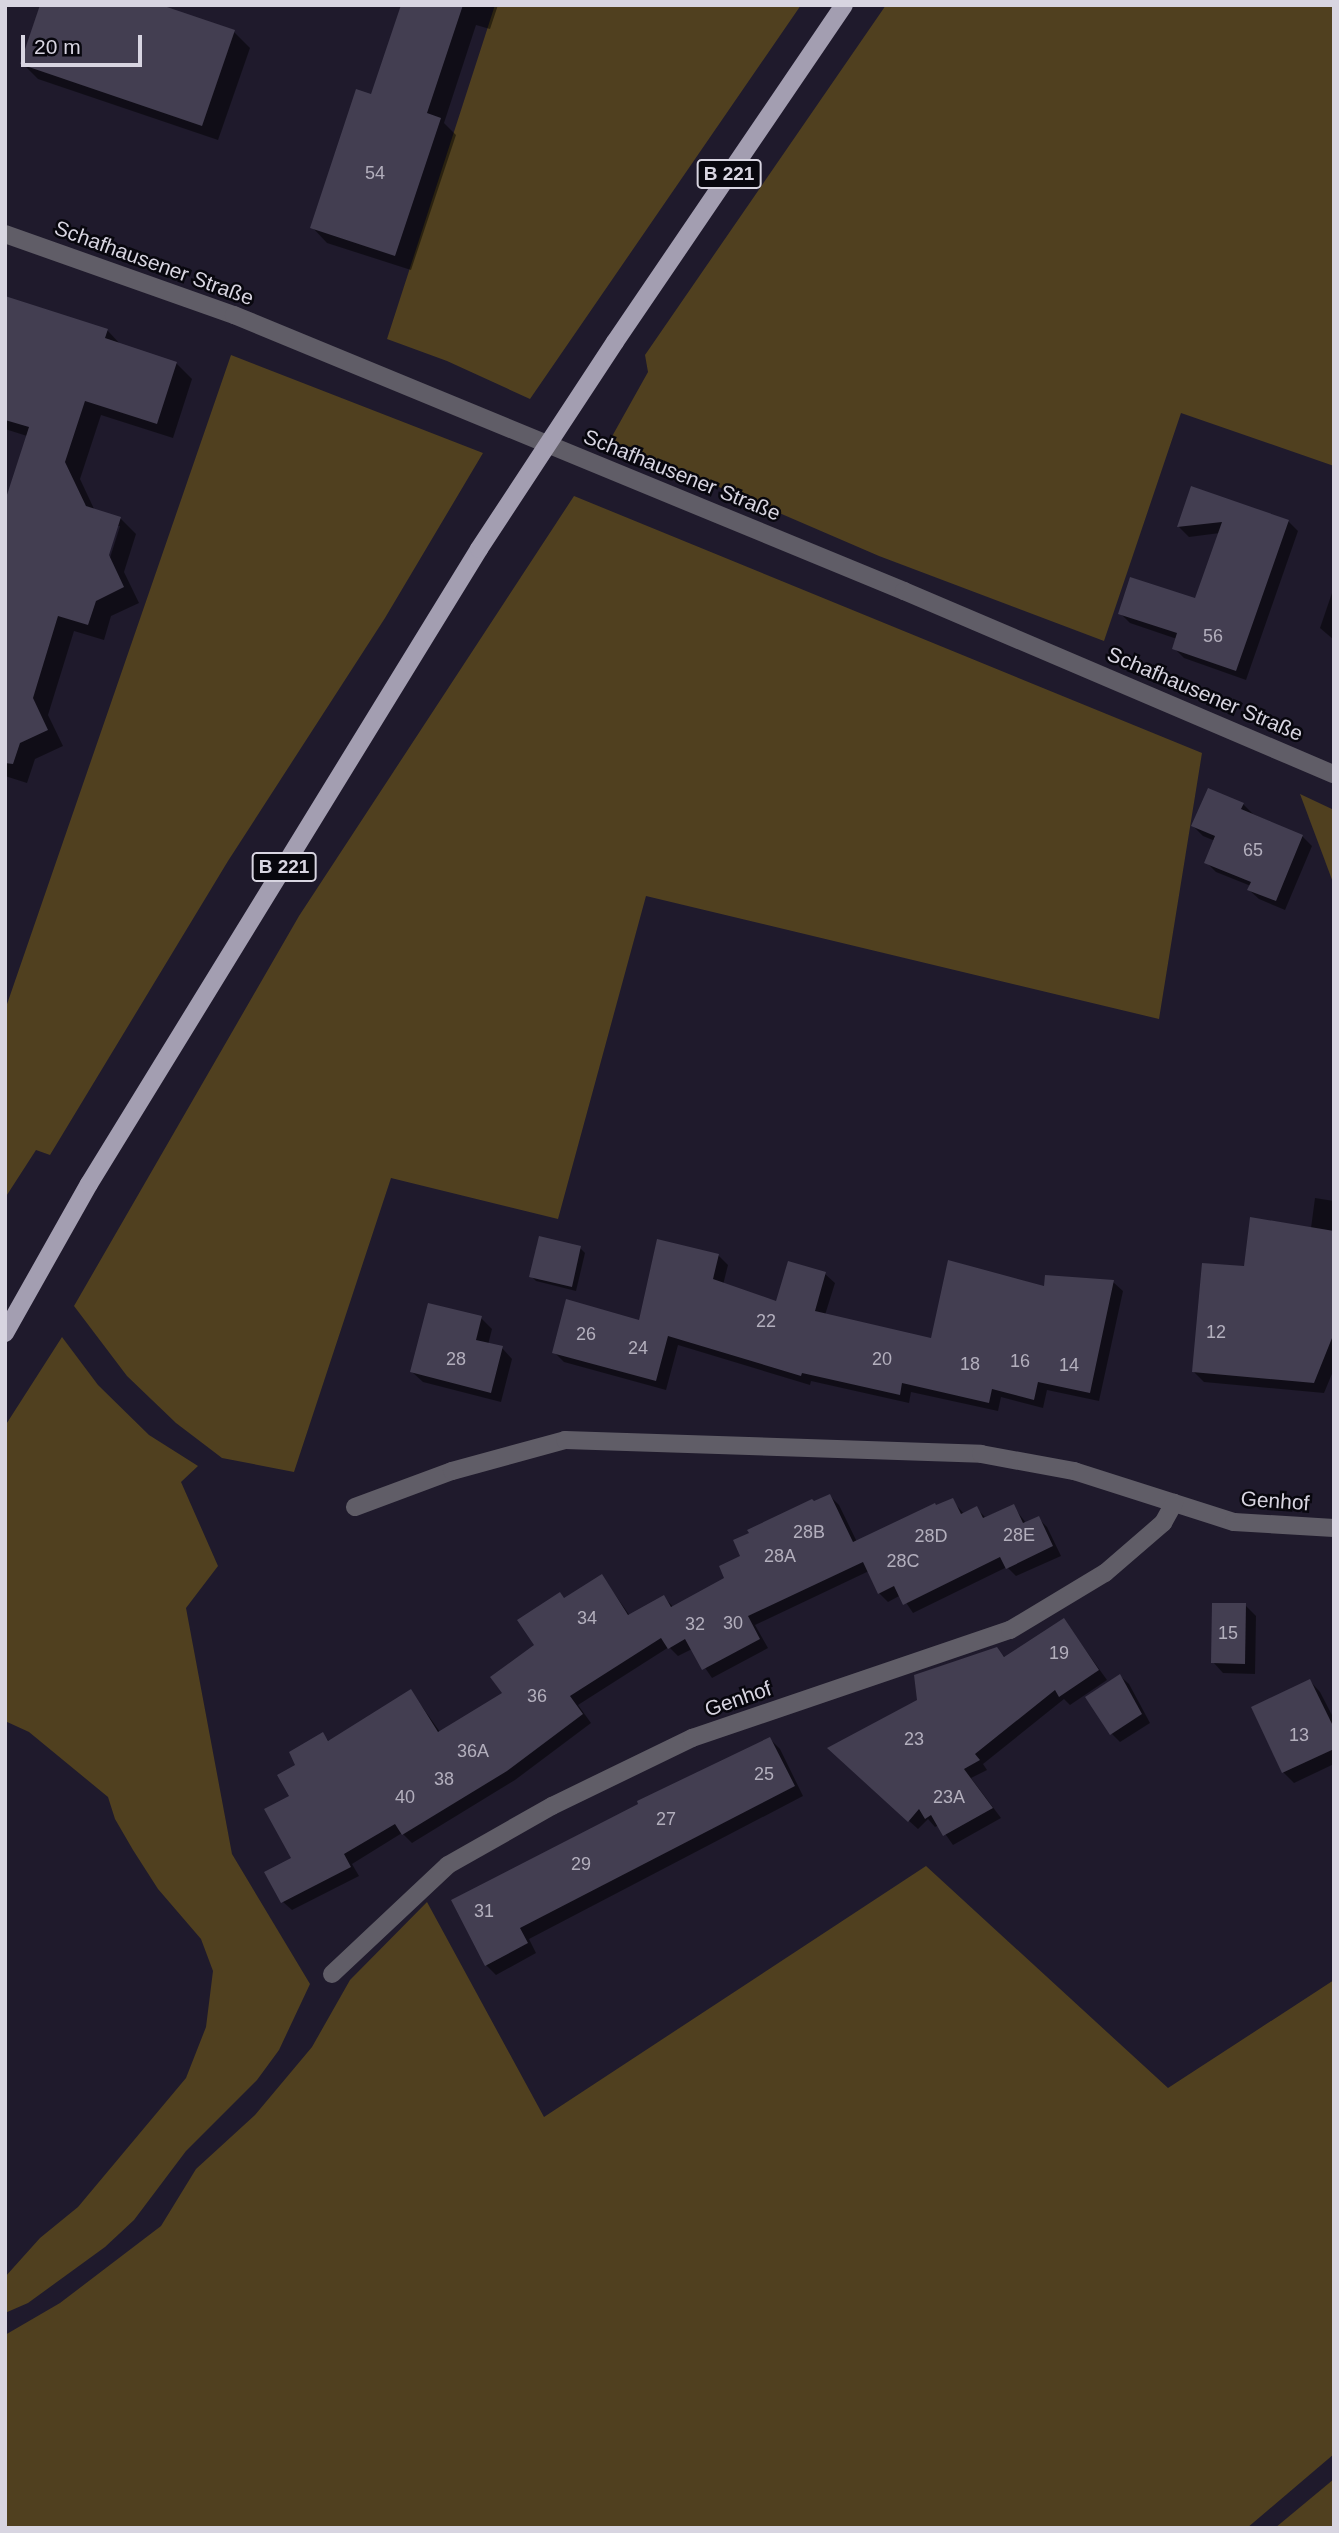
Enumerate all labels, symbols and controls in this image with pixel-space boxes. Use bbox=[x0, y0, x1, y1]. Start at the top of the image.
scale bar bbox=[24, 21, 145, 65]
text: 20 m bbox=[34, 35, 81, 58]
road number: B 221 bbox=[696, 158, 762, 190]
house number: 54 bbox=[365, 162, 385, 184]
street label: Schafhausener Straße bbox=[51, 215, 257, 311]
street label: Schafhausener Straße bbox=[580, 424, 784, 526]
house number: 56 bbox=[1203, 625, 1223, 647]
street label: Schafhausener Straße bbox=[1103, 641, 1307, 747]
house number: 65 bbox=[1243, 839, 1263, 861]
road number: B 221 bbox=[251, 852, 317, 882]
house number: 22 bbox=[756, 1310, 776, 1332]
house number: 12 bbox=[1206, 1321, 1226, 1343]
house number: 26 bbox=[576, 1323, 596, 1345]
house number: 24 bbox=[628, 1337, 648, 1359]
house number: 28 bbox=[446, 1348, 466, 1370]
house number: 20 bbox=[872, 1348, 892, 1370]
house number: 16 bbox=[1010, 1350, 1030, 1372]
house number: 18 bbox=[960, 1353, 980, 1375]
house number: 14 bbox=[1059, 1354, 1079, 1376]
street label: Genhof bbox=[1240, 1486, 1310, 1516]
house number: 28B bbox=[793, 1521, 825, 1543]
house number: 28E bbox=[1003, 1524, 1035, 1546]
house number: 28D bbox=[914, 1525, 948, 1547]
house number: 28A bbox=[764, 1545, 796, 1567]
house number: 28C bbox=[886, 1550, 920, 1572]
house number: 34 bbox=[577, 1607, 597, 1629]
house number: 30 bbox=[723, 1612, 743, 1634]
house number: 32 bbox=[685, 1613, 705, 1635]
house number: 15 bbox=[1218, 1622, 1238, 1644]
house number: 19 bbox=[1049, 1642, 1069, 1664]
street label: Genhof bbox=[701, 1676, 775, 1722]
house number: 36 bbox=[527, 1685, 547, 1707]
house number: 13 bbox=[1289, 1724, 1309, 1746]
house number: 23 bbox=[904, 1728, 924, 1750]
house number: 36A bbox=[457, 1740, 489, 1762]
house number: 25 bbox=[754, 1763, 774, 1785]
house number: 38 bbox=[434, 1768, 454, 1790]
house number: 40 bbox=[395, 1786, 415, 1808]
house number: 23A bbox=[933, 1786, 965, 1808]
house number: 27 bbox=[656, 1808, 676, 1830]
house number: 29 bbox=[571, 1853, 591, 1875]
house number: 31 bbox=[474, 1900, 494, 1922]

